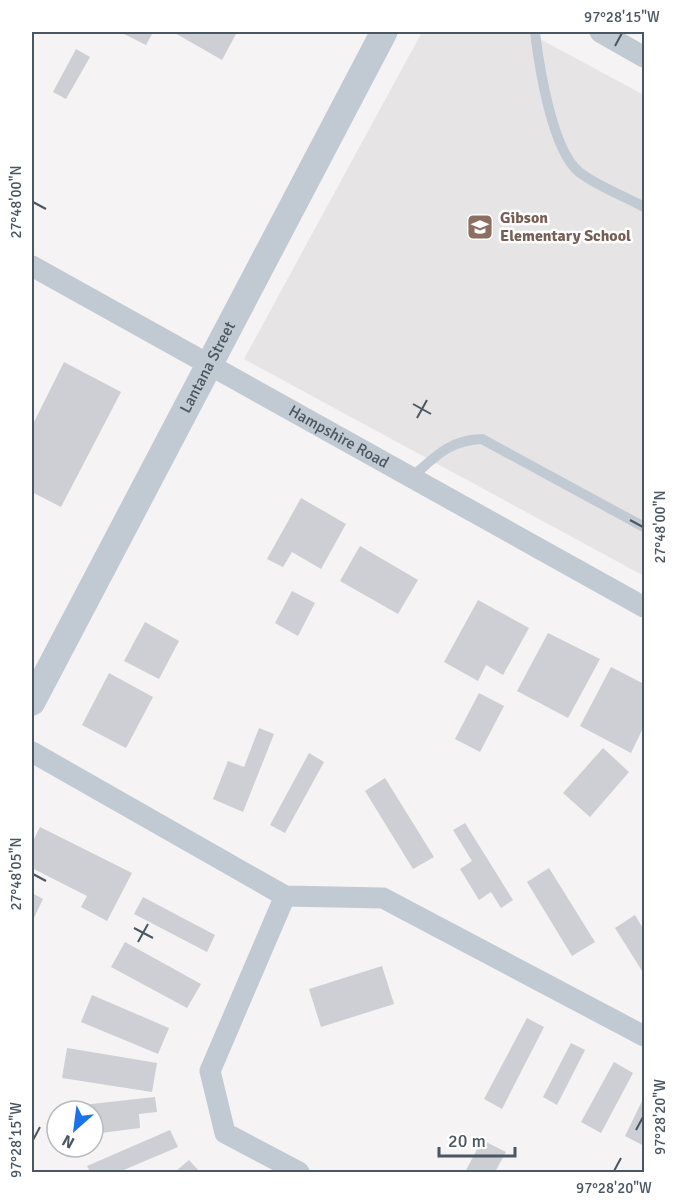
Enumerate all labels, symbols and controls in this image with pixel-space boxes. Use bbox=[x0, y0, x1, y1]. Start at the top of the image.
text: 97°28'15"W bbox=[584, 8, 660, 26]
text: 27°48'00"N bbox=[7, 165, 25, 239]
place label: Gibson Elementary School bbox=[500, 208, 631, 246]
school or university icon: Gibson Elementary School bbox=[465, 212, 495, 242]
street label: Lantana Street bbox=[175, 318, 240, 417]
street label: Hampshire Road bbox=[285, 401, 392, 473]
text: 27°48'00"N bbox=[651, 490, 669, 564]
text: 27°48'05"N bbox=[7, 837, 25, 911]
text: 97°28'20"W bbox=[651, 1079, 669, 1155]
north arrow bbox=[45, 1099, 105, 1159]
text: 97°28'15"W bbox=[7, 1102, 25, 1178]
scale bar bbox=[439, 1120, 516, 1158]
text: N bbox=[59, 1130, 78, 1153]
text: 20 m bbox=[448, 1130, 486, 1152]
text: 97°28'20"W bbox=[576, 1179, 652, 1197]

